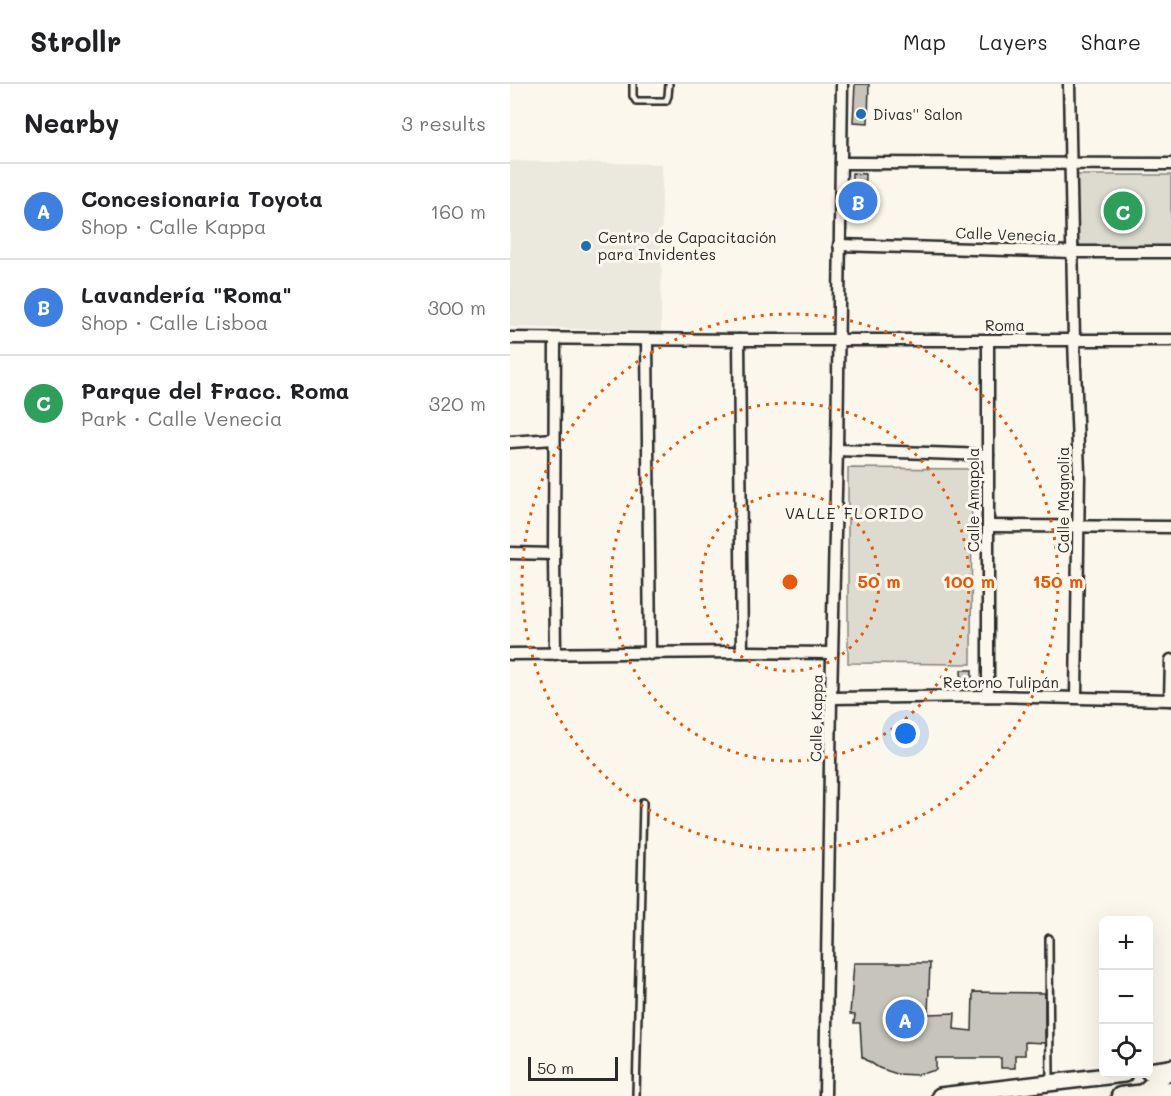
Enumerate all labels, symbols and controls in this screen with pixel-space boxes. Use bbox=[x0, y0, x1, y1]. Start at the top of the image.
text: Strollr bbox=[30, 23, 121, 59]
text: Map bbox=[903, 28, 946, 55]
text: Layers bbox=[979, 28, 1048, 55]
text: Share bbox=[1081, 28, 1141, 55]
place label: Divas'' Salon bbox=[873, 104, 963, 124]
text: Nearby bbox=[24, 106, 119, 140]
marker: Divas'' Salon bbox=[854, 107, 868, 121]
text: 3 results bbox=[401, 110, 486, 136]
pin: B bbox=[838, 178, 878, 224]
text: Concesionaria Toyota bbox=[81, 184, 323, 213]
pin: C bbox=[1104, 188, 1142, 234]
text: A bbox=[37, 198, 50, 224]
text: 160 m bbox=[430, 198, 486, 224]
text: Shop · Calle Kappa bbox=[81, 213, 267, 239]
street label: Calle Venecia bbox=[955, 222, 1057, 246]
place label: Centro de Capacitación para Invidentes bbox=[598, 227, 776, 264]
marker: Centro de Capacitación para Invidentes bbox=[579, 239, 593, 253]
text: Lavandería "Roma" bbox=[81, 280, 292, 309]
text: B bbox=[37, 294, 50, 320]
text: 300 m bbox=[427, 294, 486, 320]
text: Shop · Calle Lisboa bbox=[81, 309, 268, 335]
street label: Roma bbox=[985, 315, 1025, 335]
text: Parque del Fracc. Roma bbox=[81, 376, 349, 405]
text: C bbox=[36, 390, 51, 416]
text: 320 m bbox=[428, 390, 486, 416]
text: Park · Calle Venecia bbox=[81, 405, 282, 431]
street label: Calle Magnolia bbox=[1053, 447, 1073, 553]
street label: Calle Amapola bbox=[963, 448, 983, 552]
district label: VALLE FLORIDO bbox=[785, 502, 925, 523]
text: 50 m bbox=[858, 569, 900, 593]
text: 100 m bbox=[943, 569, 995, 593]
text: 150 m bbox=[1033, 569, 1083, 593]
centre of rings bbox=[780, 572, 800, 592]
street label: Retorno Tulipán bbox=[943, 672, 1059, 692]
street label: Calle Kappa bbox=[805, 674, 827, 762]
your location bbox=[891, 719, 920, 748]
map controls bbox=[1099, 916, 1153, 1078]
button: + bbox=[1099, 916, 1153, 970]
button: − bbox=[1099, 970, 1153, 1024]
pin: A bbox=[886, 996, 924, 1042]
button: locate bbox=[1099, 1024, 1153, 1078]
scale bar bbox=[528, 1054, 618, 1082]
text: 50 m bbox=[537, 1057, 574, 1078]

